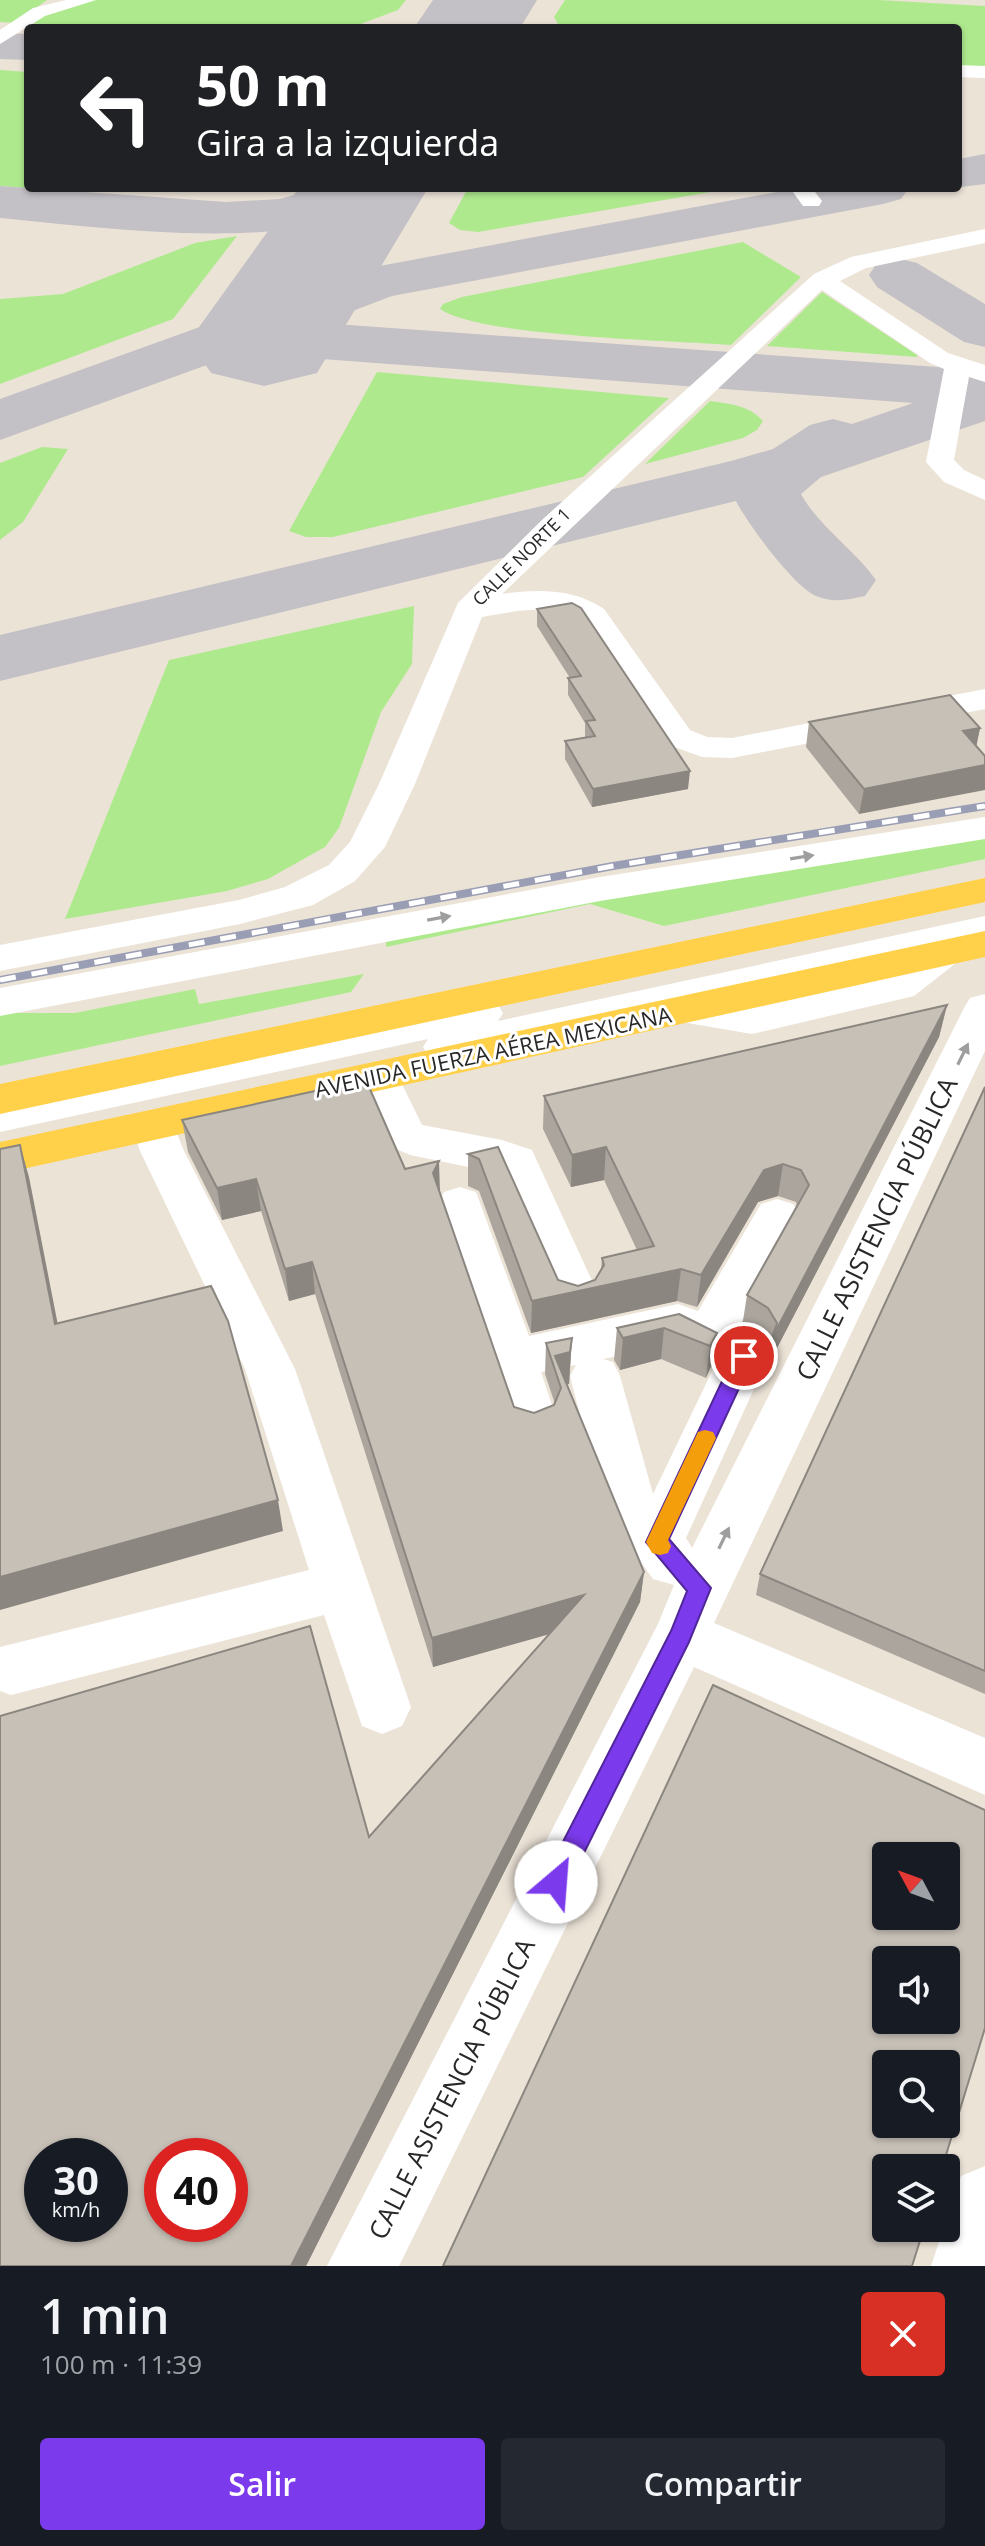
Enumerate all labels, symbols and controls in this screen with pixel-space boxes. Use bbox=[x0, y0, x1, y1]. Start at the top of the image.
text: 50 m bbox=[196, 46, 330, 122]
icon: left bbox=[64, 56, 168, 160]
text: Gira a la izquierda bbox=[196, 118, 499, 167]
street label: CALLE NORTE 1 bbox=[467, 502, 576, 611]
one-way arrow bbox=[790, 850, 815, 863]
one-way arrow bbox=[427, 911, 452, 924]
street label: AVENIDA FUERZA AÉREA MEXICANA bbox=[312, 999, 674, 1103]
one-way arrow bbox=[956, 1042, 970, 1065]
street label: CALLE ASISTENCIA PÚBLICA bbox=[787, 1070, 966, 1386]
pin bbox=[710, 1322, 778, 1390]
icon: arrive bbox=[722, 1334, 766, 1378]
one-way arrow bbox=[717, 1527, 731, 1550]
position arrow bbox=[514, 1840, 598, 1924]
north arrow bbox=[872, 1842, 960, 1930]
map controls bbox=[872, 1842, 960, 2242]
street label: CALLE ASISTENCIA PÚBLICA bbox=[359, 1931, 543, 2245]
button: sound bbox=[872, 1946, 960, 2034]
button: search bbox=[872, 2050, 960, 2138]
speed limit sign: 40 bbox=[144, 2138, 248, 2242]
text: 30 bbox=[53, 2152, 99, 2207]
button: layers bbox=[872, 2154, 960, 2242]
text: km/h bbox=[52, 2196, 100, 2223]
text: 1 min bbox=[40, 2283, 170, 2348]
button: close bbox=[861, 2292, 945, 2376]
text: 100 m · 11:39 bbox=[40, 2346, 202, 2382]
button: Salir bbox=[40, 2438, 485, 2530]
button: Compartir bbox=[501, 2438, 945, 2530]

